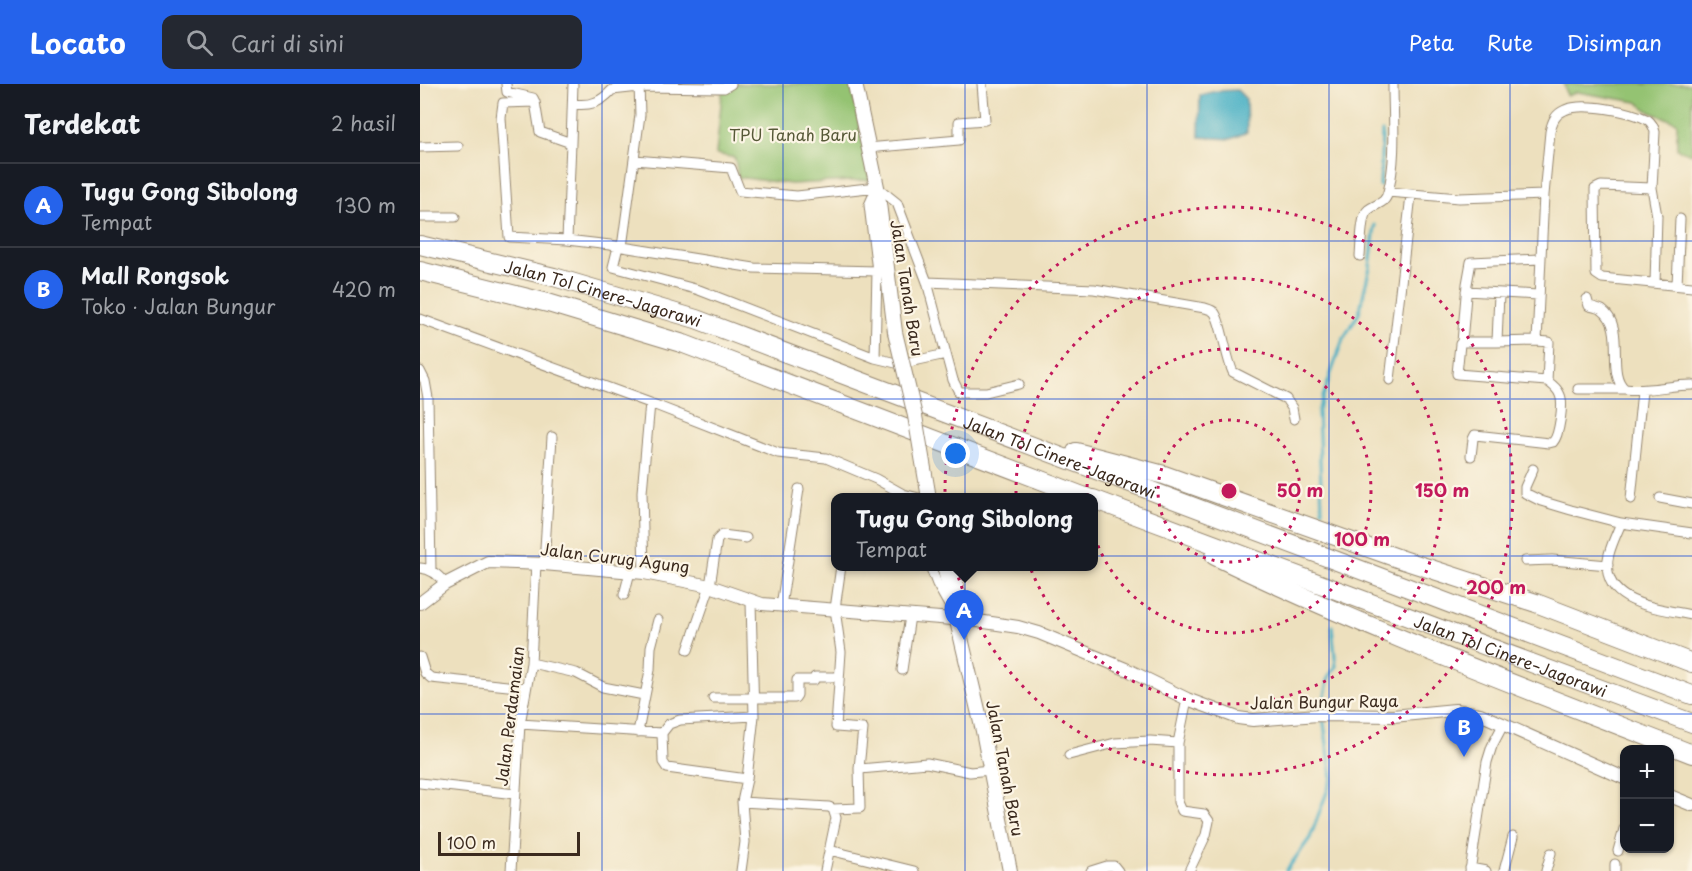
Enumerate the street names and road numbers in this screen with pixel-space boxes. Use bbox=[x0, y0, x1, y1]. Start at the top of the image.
street label: Jalan Tanah Baru bbox=[885, 218, 931, 358]
street label: Jalan Tol Cinere–Jagorawi bbox=[502, 253, 705, 332]
street label: Jalan Tol Cinere–Jagorawi bbox=[960, 409, 1160, 504]
street label: Jalan Curug Agung bbox=[539, 536, 691, 578]
street label: Jalan Tol Cinere–Jagorawi bbox=[1411, 608, 1611, 702]
street label: Jalan Perdamaian bbox=[489, 645, 529, 787]
street label: Jalan Bungur Raya bbox=[1250, 688, 1398, 714]
street label: Jalan Tanah Baru bbox=[981, 698, 1031, 838]

